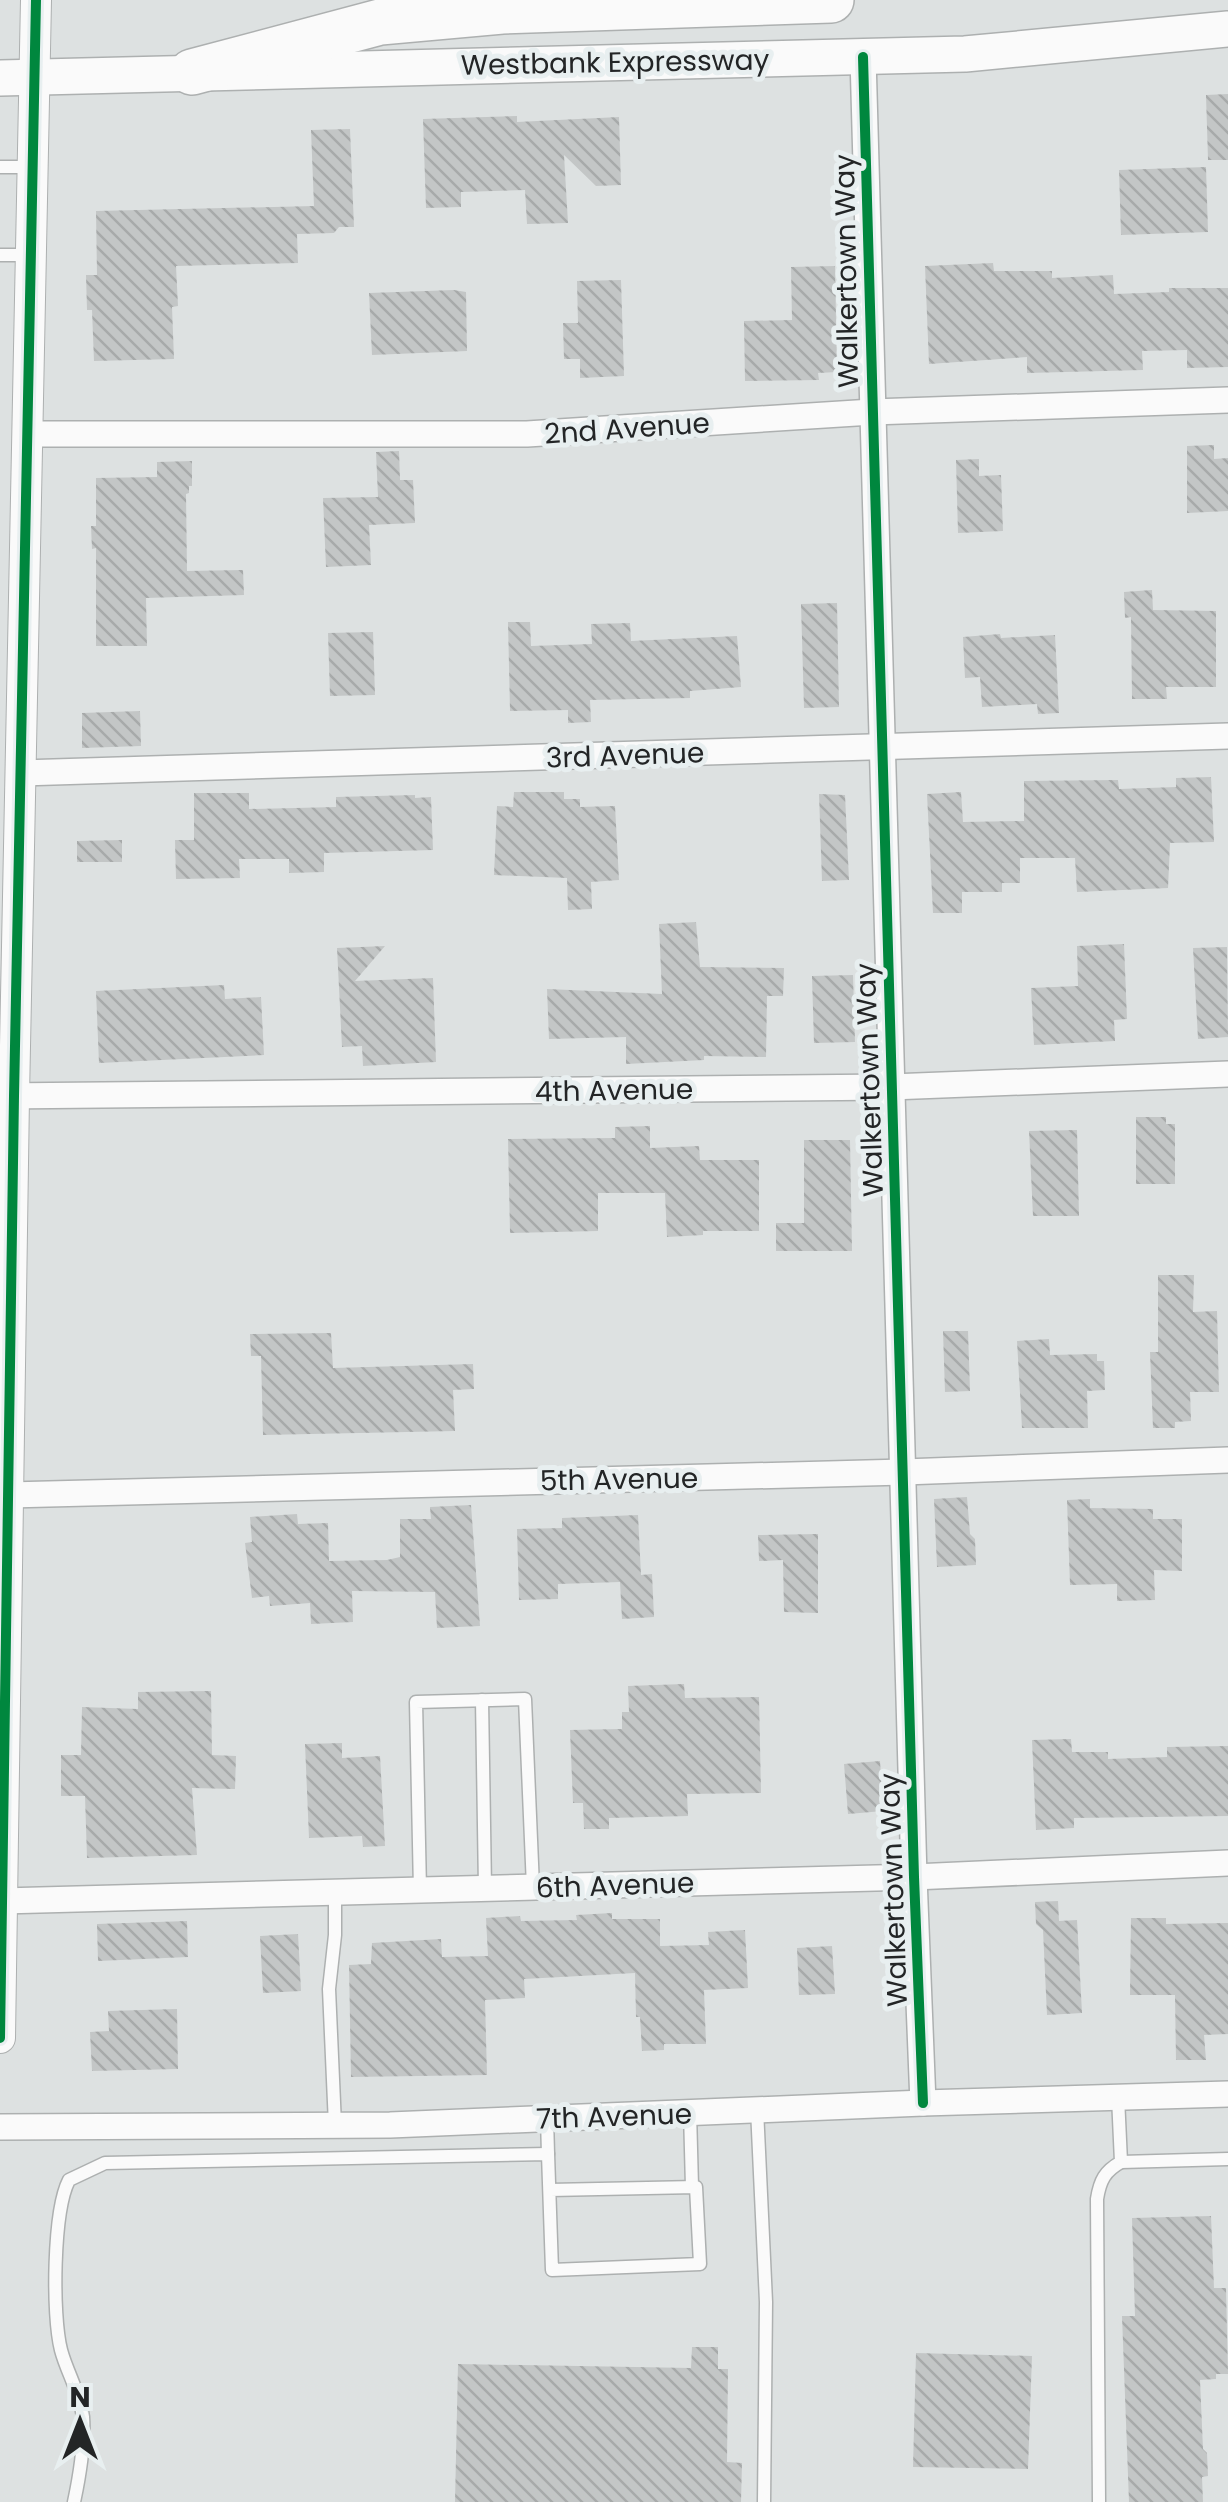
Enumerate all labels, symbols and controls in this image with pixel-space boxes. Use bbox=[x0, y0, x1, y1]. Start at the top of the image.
street label: Westbank Expressway bbox=[460, 40, 770, 85]
street label: Walkertown Way bbox=[825, 154, 868, 388]
street label: 2nd Avenue bbox=[543, 403, 711, 454]
street label: 3rd Avenue bbox=[545, 733, 705, 778]
street label: Walkertown Way bbox=[846, 962, 893, 1198]
street label: 4th Avenue bbox=[535, 1070, 694, 1111]
street label: 5th Avenue bbox=[540, 1459, 699, 1500]
street label: Walkertown Way bbox=[870, 1772, 917, 2008]
street label: 6th Avenue bbox=[535, 1863, 695, 1908]
street label: 7th Avenue bbox=[535, 2094, 693, 2139]
north arrow bbox=[30, 2372, 130, 2472]
text: N bbox=[69, 2378, 91, 2417]

